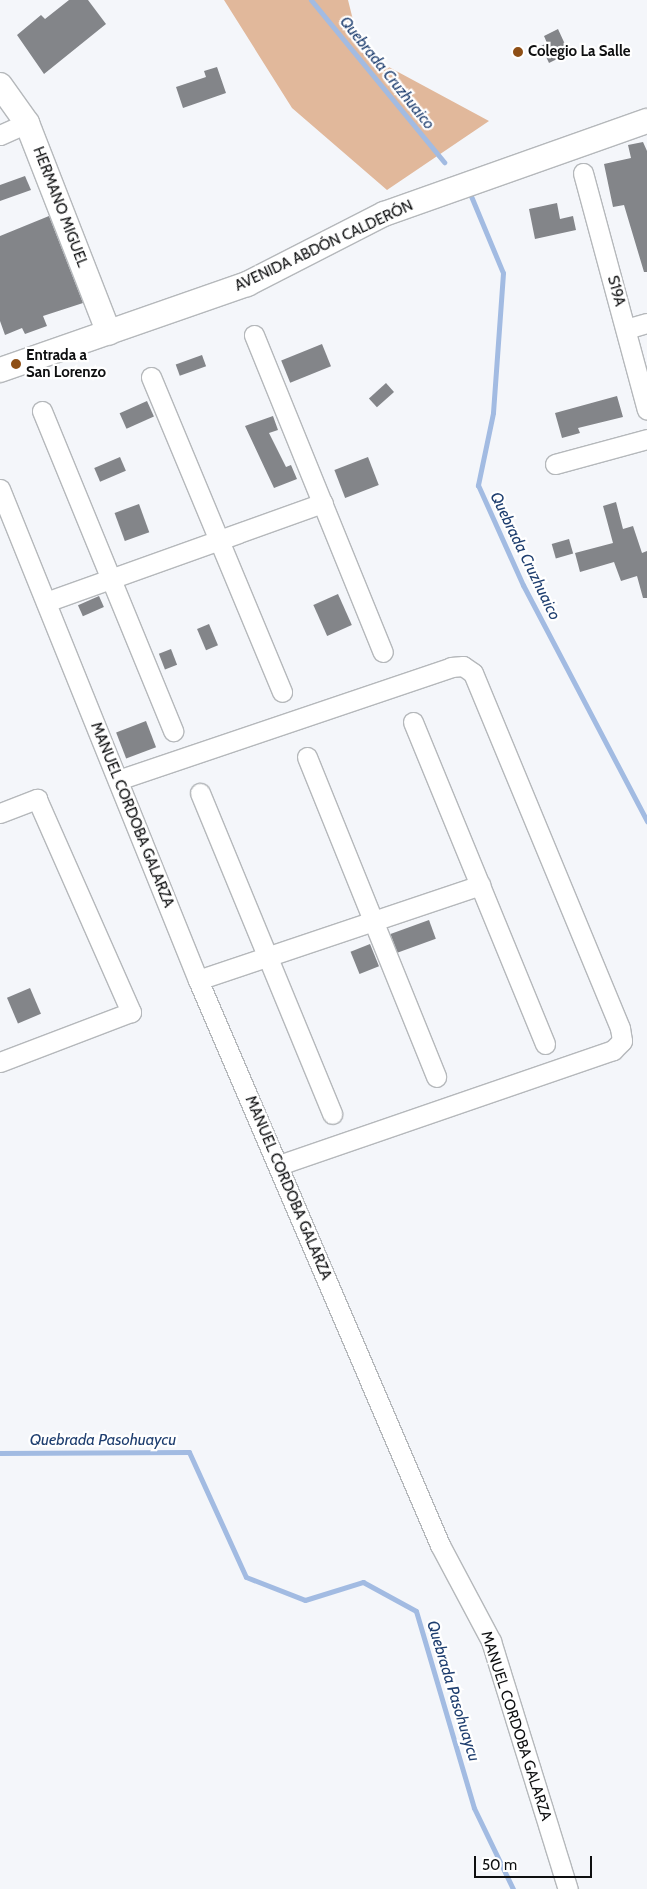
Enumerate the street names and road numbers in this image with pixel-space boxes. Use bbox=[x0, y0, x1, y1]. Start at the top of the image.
street label: HERMANO MIGUEL bbox=[29, 144, 91, 270]
street label: AVENIDA ABDÓN CALDERÓN bbox=[232, 197, 416, 295]
street label: S19A bbox=[603, 274, 629, 308]
street label: MANUEL CORDOBA GALARZA bbox=[87, 720, 177, 910]
street label: MANUEL CORDOBA GALARZA bbox=[241, 1093, 335, 1283]
street label: MANUEL CORDOBA GALARZA bbox=[477, 1629, 555, 1823]

